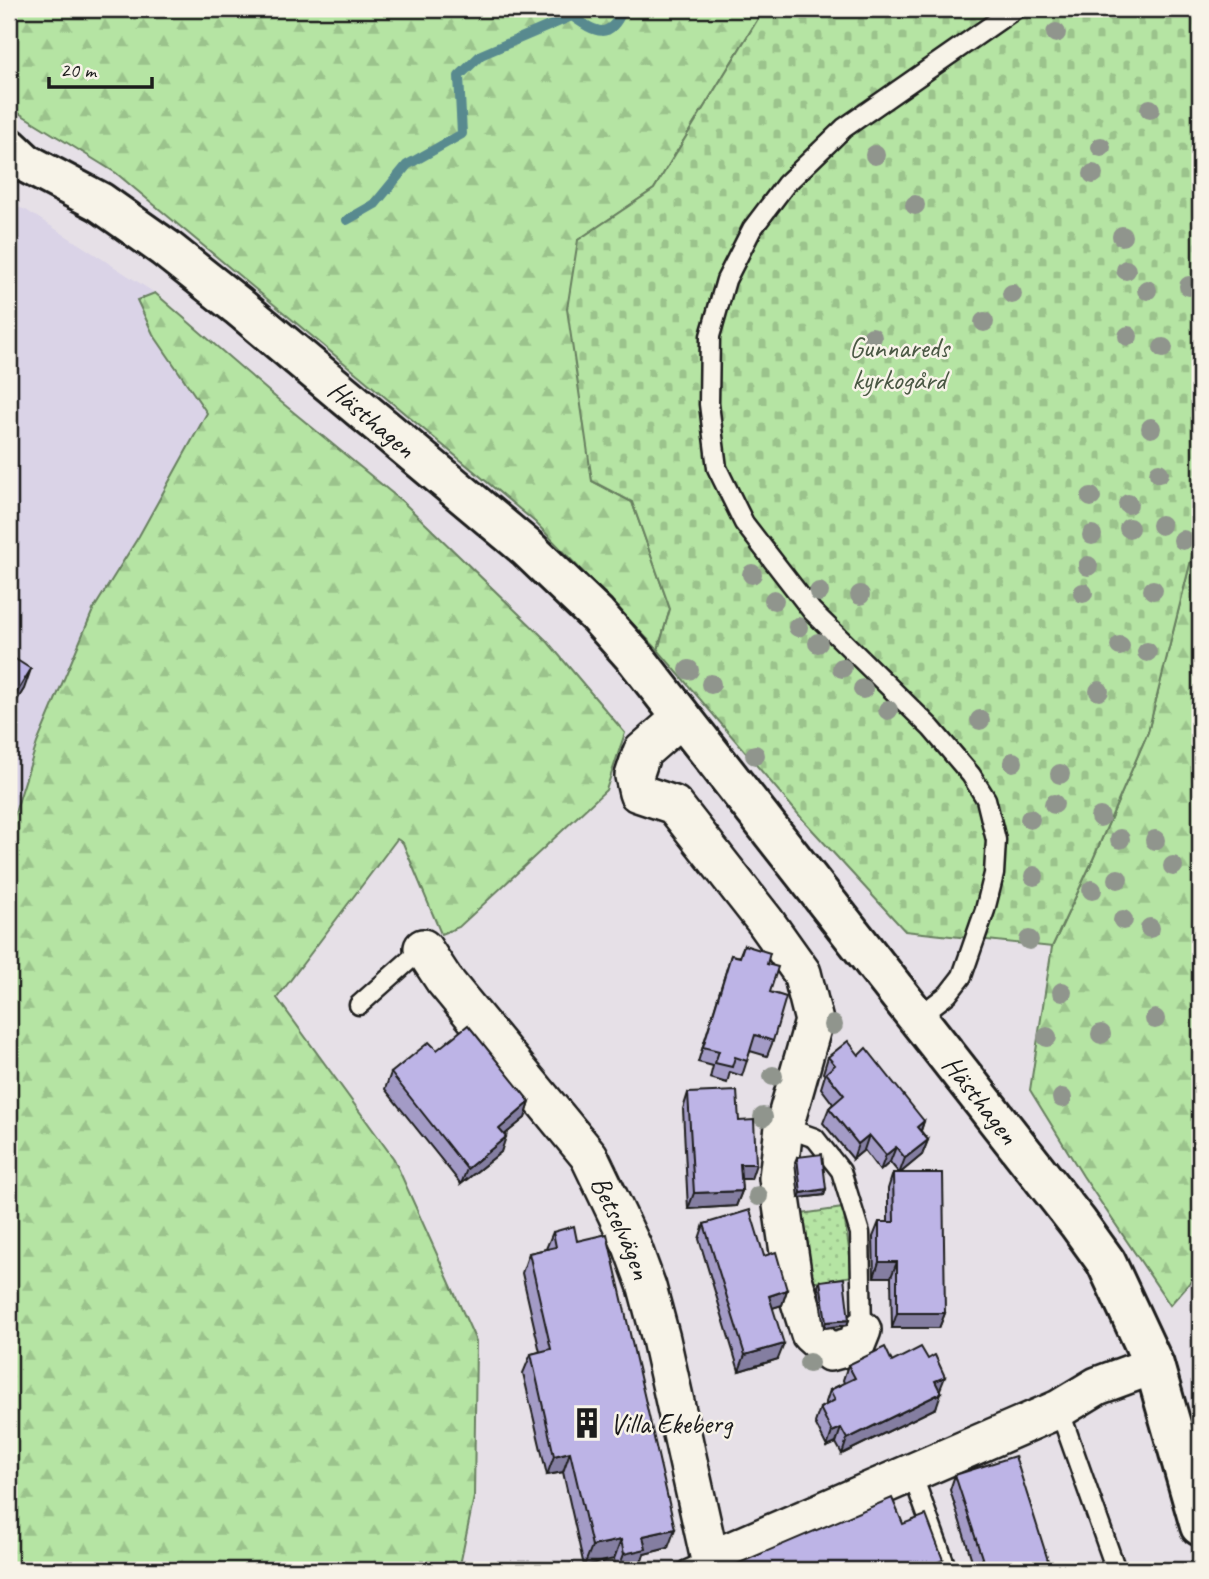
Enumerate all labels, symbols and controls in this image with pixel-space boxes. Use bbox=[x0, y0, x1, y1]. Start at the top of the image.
scale bar bbox=[49, 46, 152, 90]
text: 20 m bbox=[60, 57, 98, 83]
park label: Gunnareds kyrkogård bbox=[849, 330, 952, 397]
street label: Hästhagen bbox=[321, 372, 423, 466]
street label: Hästhagen bbox=[935, 1048, 1027, 1152]
street label: Betselvägen bbox=[583, 1170, 660, 1284]
building icon: Villa Ekeberg bbox=[570, 1406, 604, 1440]
place label: Villa Ekeberg bbox=[610, 1406, 734, 1441]

